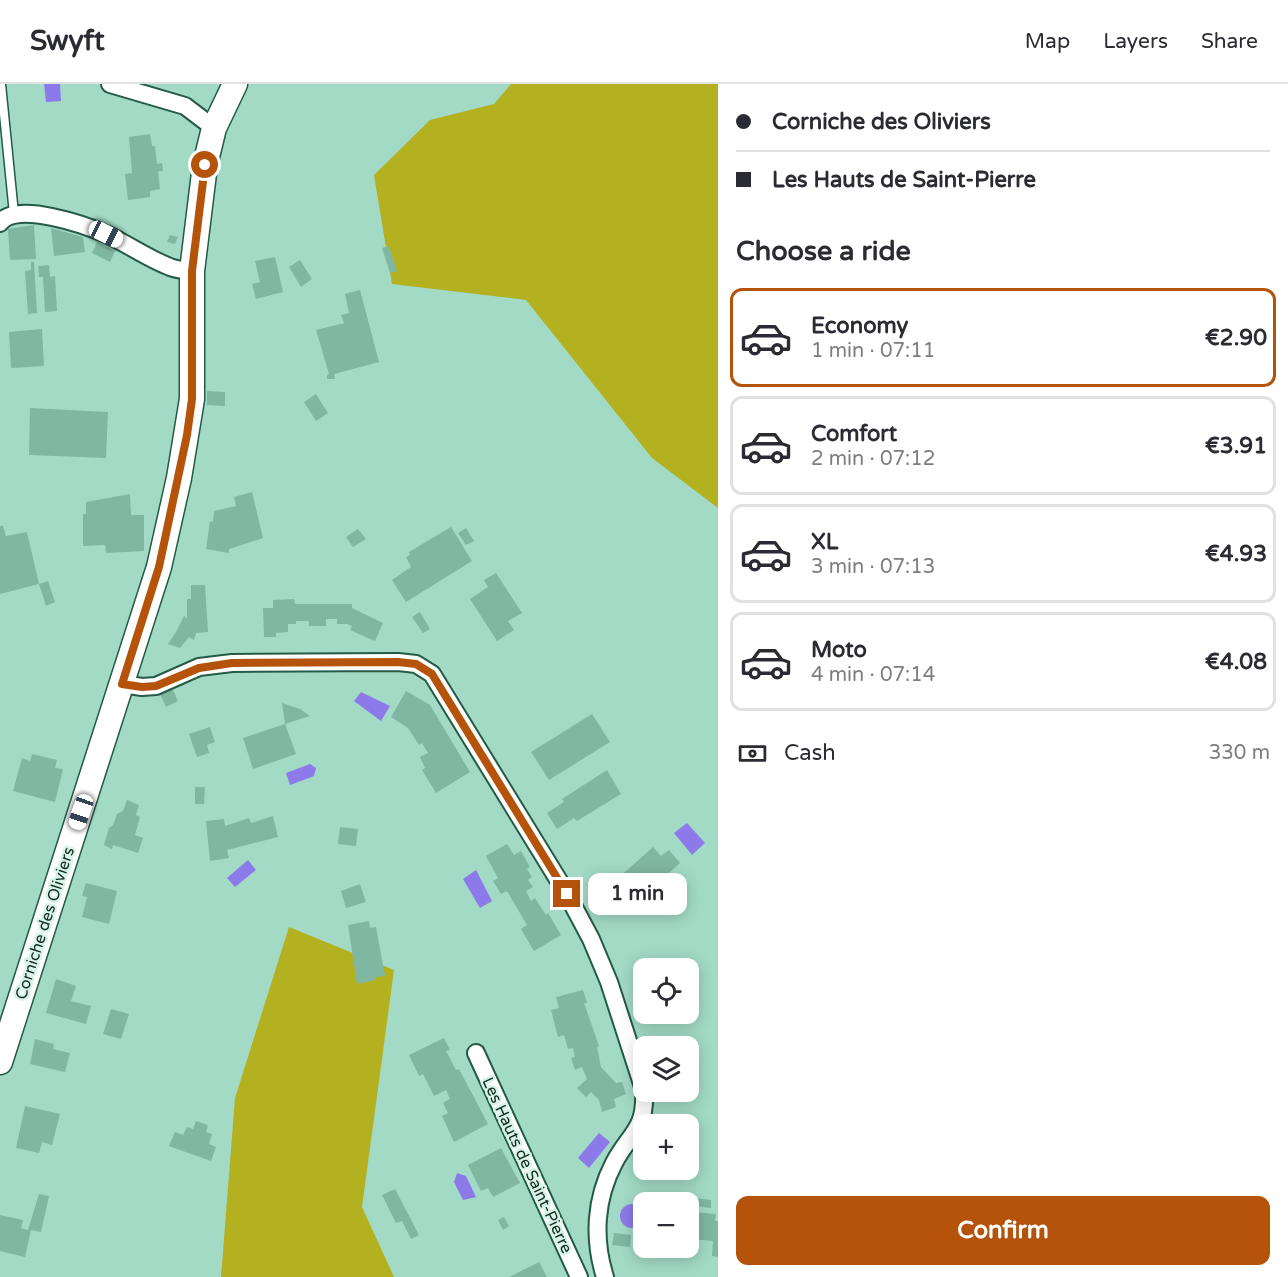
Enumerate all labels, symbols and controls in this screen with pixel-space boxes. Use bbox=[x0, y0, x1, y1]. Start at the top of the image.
text: Swyft bbox=[30, 24, 105, 58]
text: Map bbox=[1025, 29, 1070, 54]
text: Layers bbox=[1103, 29, 1168, 54]
text: Share bbox=[1201, 29, 1258, 54]
text: Corniche des Oliviers bbox=[772, 109, 991, 135]
route start bbox=[191, 151, 218, 178]
text: Les Hauts de Saint-Pierre bbox=[772, 167, 1036, 193]
car bbox=[86, 218, 126, 250]
text: Choose a ride bbox=[736, 235, 911, 268]
icon: car bbox=[739, 311, 793, 365]
text: Economy bbox=[811, 313, 908, 339]
text: €2.90 bbox=[1205, 325, 1267, 351]
text: 1 min · 07:11 bbox=[811, 339, 935, 363]
icon: car bbox=[739, 419, 793, 473]
text: Comfort bbox=[811, 421, 897, 447]
text: €3.91 bbox=[1205, 433, 1267, 459]
text: 2 min · 07:12 bbox=[811, 447, 935, 471]
icon: car bbox=[739, 527, 793, 581]
text: XL bbox=[811, 529, 838, 555]
text: €4.93 bbox=[1205, 541, 1267, 567]
text: 3 min · 07:13 bbox=[811, 555, 935, 579]
icon: car bbox=[739, 635, 793, 689]
text: Moto bbox=[811, 637, 867, 663]
text: €4.08 bbox=[1205, 649, 1267, 675]
text: 4 min · 07:14 bbox=[811, 663, 935, 687]
icon: cash bbox=[736, 737, 769, 770]
text: Cash bbox=[784, 740, 836, 766]
text: 330 m bbox=[1209, 741, 1270, 765]
car bbox=[67, 792, 95, 832]
street label: Corniche des Oliviers bbox=[11, 845, 79, 1002]
callout: 1 min bbox=[588, 873, 687, 915]
route end bbox=[553, 880, 580, 907]
text: 1 min bbox=[611, 882, 664, 906]
map controls bbox=[633, 958, 699, 1258]
button: locate bbox=[633, 958, 699, 1024]
button: layers bbox=[633, 1036, 699, 1102]
street label: Les Hauts de Saint-Pierre bbox=[477, 1074, 577, 1257]
button: + bbox=[633, 1114, 699, 1180]
button: − bbox=[633, 1192, 699, 1258]
button: Confirm bbox=[736, 1196, 1270, 1265]

